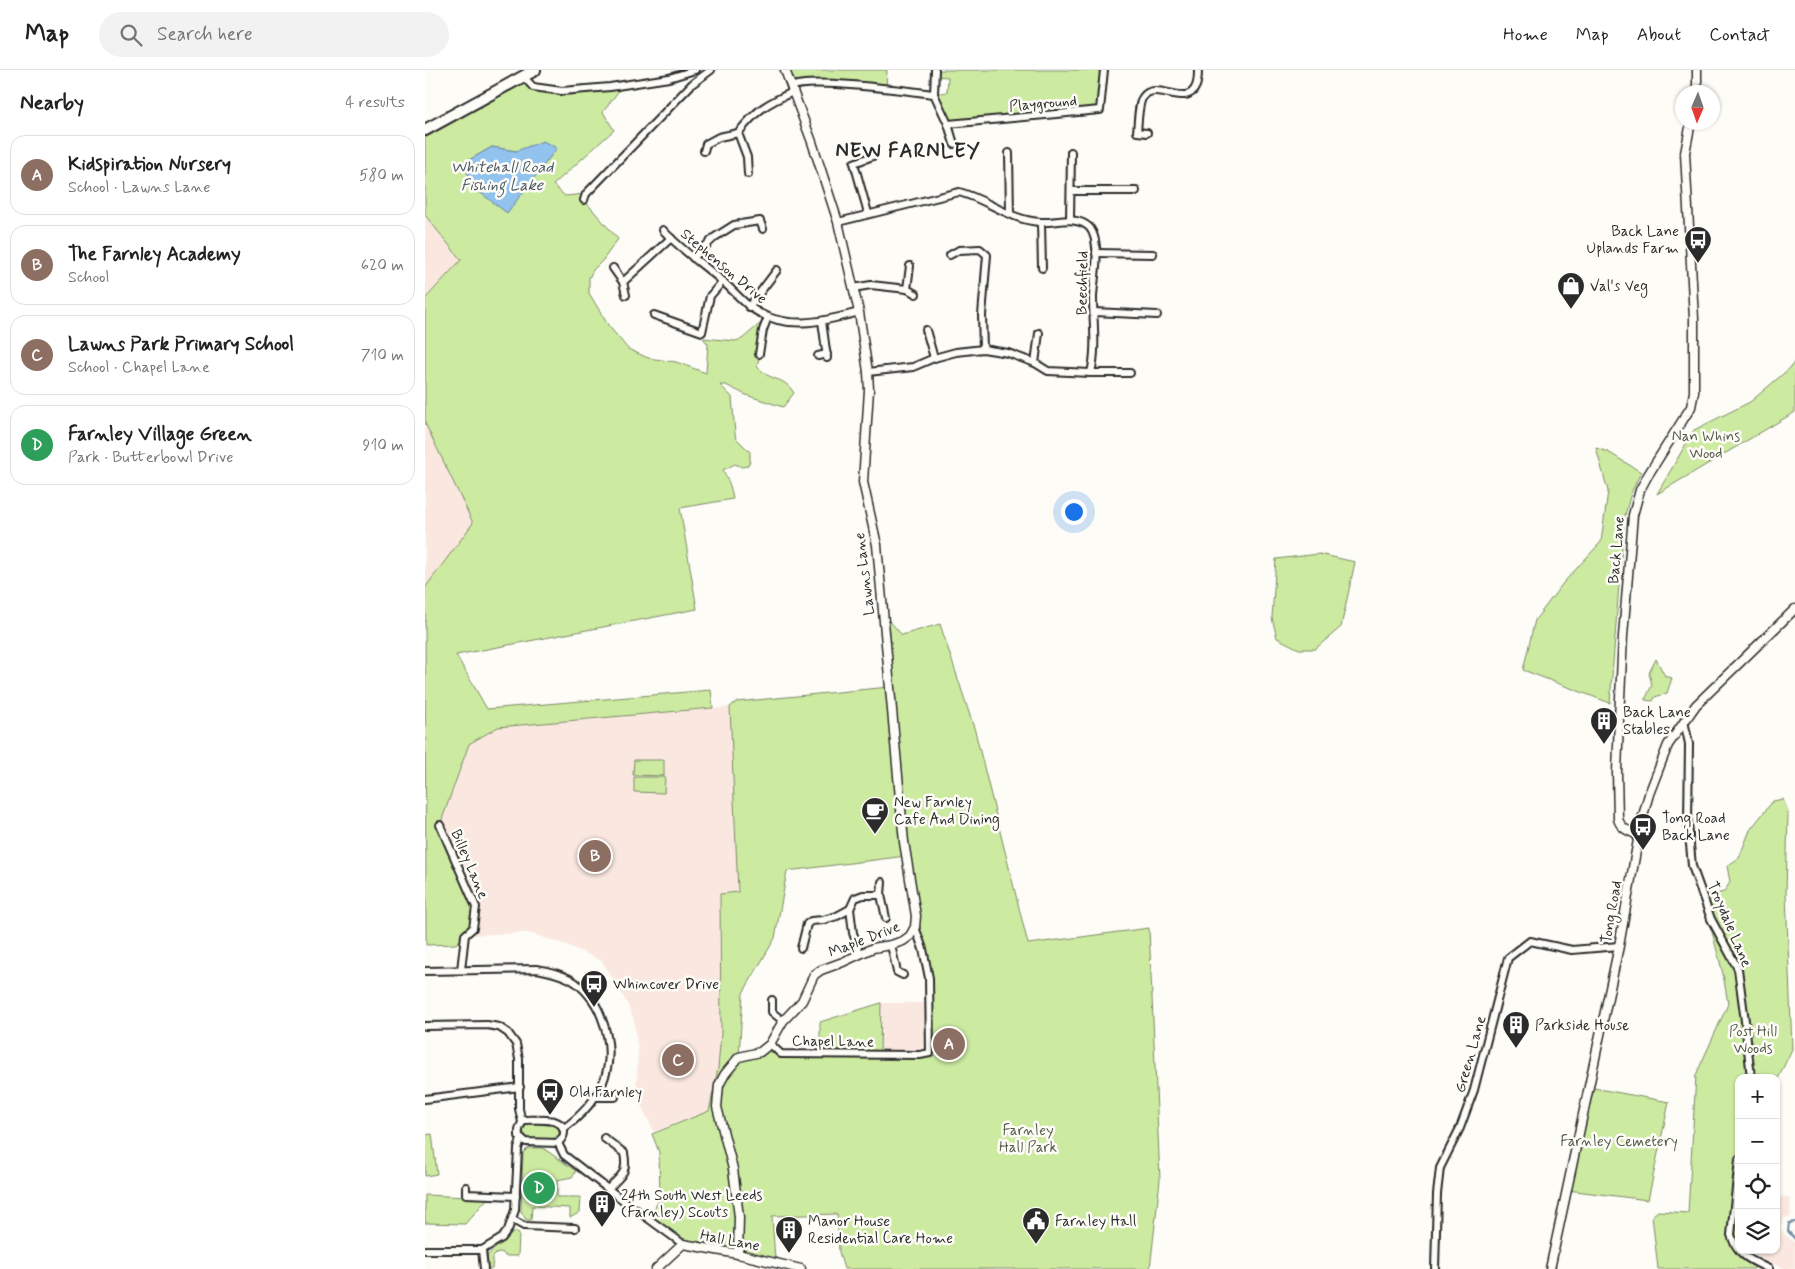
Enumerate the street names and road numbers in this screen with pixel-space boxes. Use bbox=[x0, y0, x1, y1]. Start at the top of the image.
street label: Playground bbox=[1008, 91, 1078, 117]
street label: Stephenson Drive bbox=[676, 225, 771, 309]
street label: Beechfield bbox=[1072, 251, 1094, 315]
street label: Back Lane bbox=[1604, 515, 1630, 585]
street label: Lawns Lane bbox=[850, 531, 880, 616]
street label: Billey Lane bbox=[445, 827, 493, 902]
street label: Troydale Lane bbox=[1702, 878, 1756, 970]
street label: Tong Road bbox=[1597, 879, 1628, 945]
street label: Maple Drive bbox=[826, 917, 903, 963]
street label: Green Lane bbox=[1450, 1013, 1491, 1095]
street label: Chapel Lane bbox=[792, 1031, 874, 1053]
street label: Hall Lane bbox=[698, 1225, 762, 1257]

